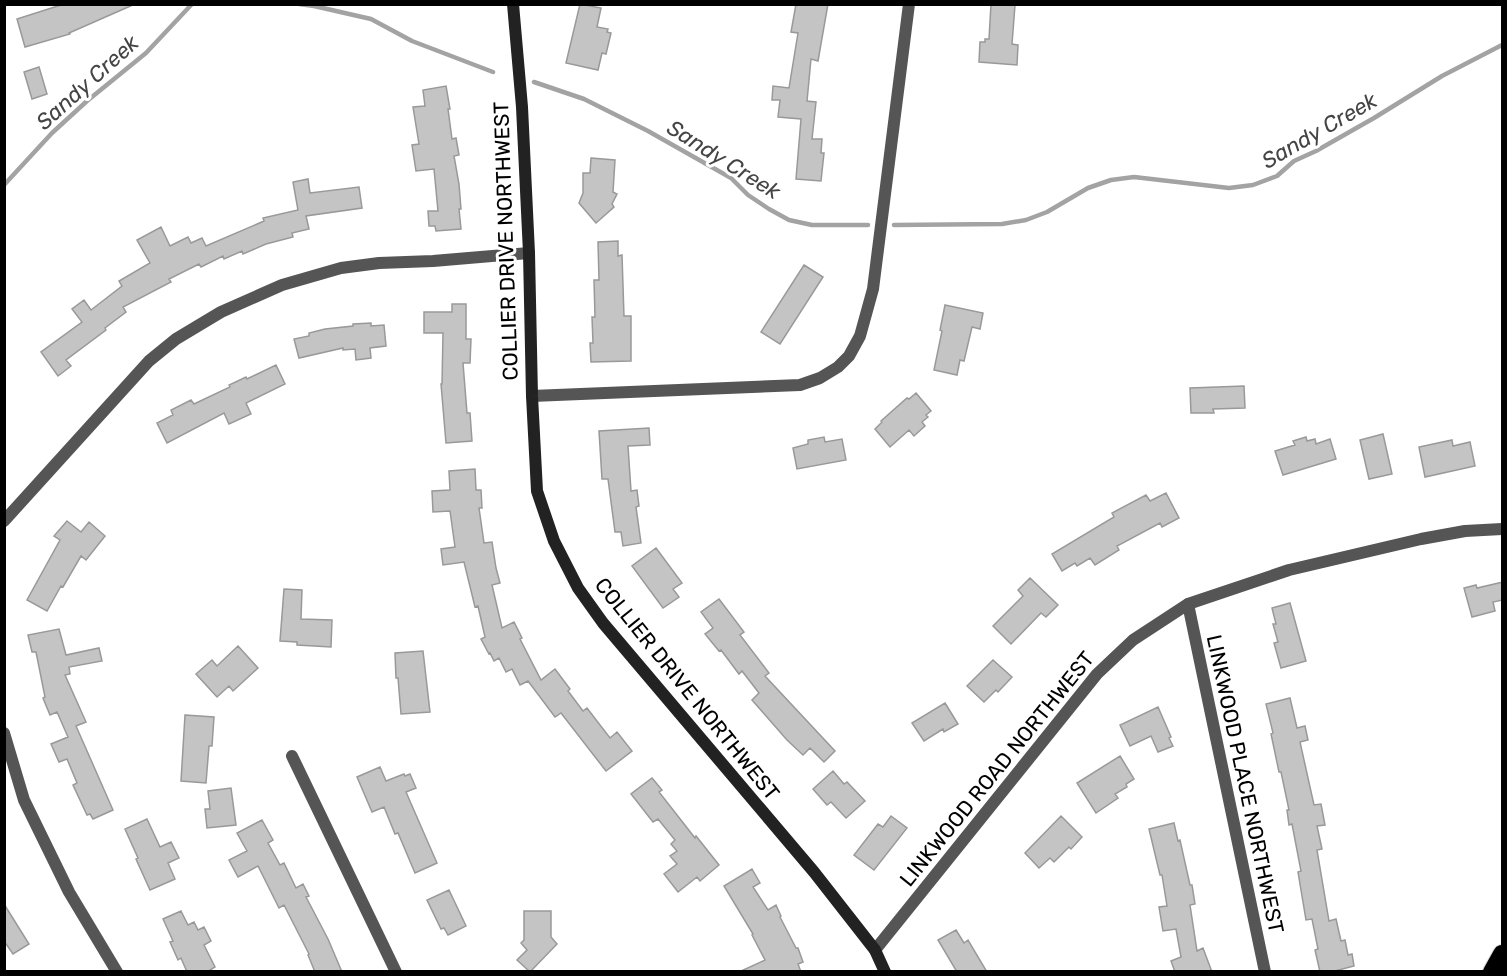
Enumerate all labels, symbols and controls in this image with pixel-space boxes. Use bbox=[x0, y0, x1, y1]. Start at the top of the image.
water label: Sandy Creek bbox=[30, 29, 145, 136]
water label: Sandy Creek bbox=[1257, 86, 1382, 174]
street label: COLLIER DRIVE NORTHWEST bbox=[488, 101, 523, 381]
water label: Sandy Creek bbox=[662, 114, 786, 205]
street label: COLLIER DRIVE NORTHWEST bbox=[590, 572, 785, 805]
street label: LINKWOOD PLACE NORTHWEST bbox=[1202, 632, 1289, 935]
street label: LINKWOOD ROAD NORTHWEST bbox=[894, 646, 1099, 891]

